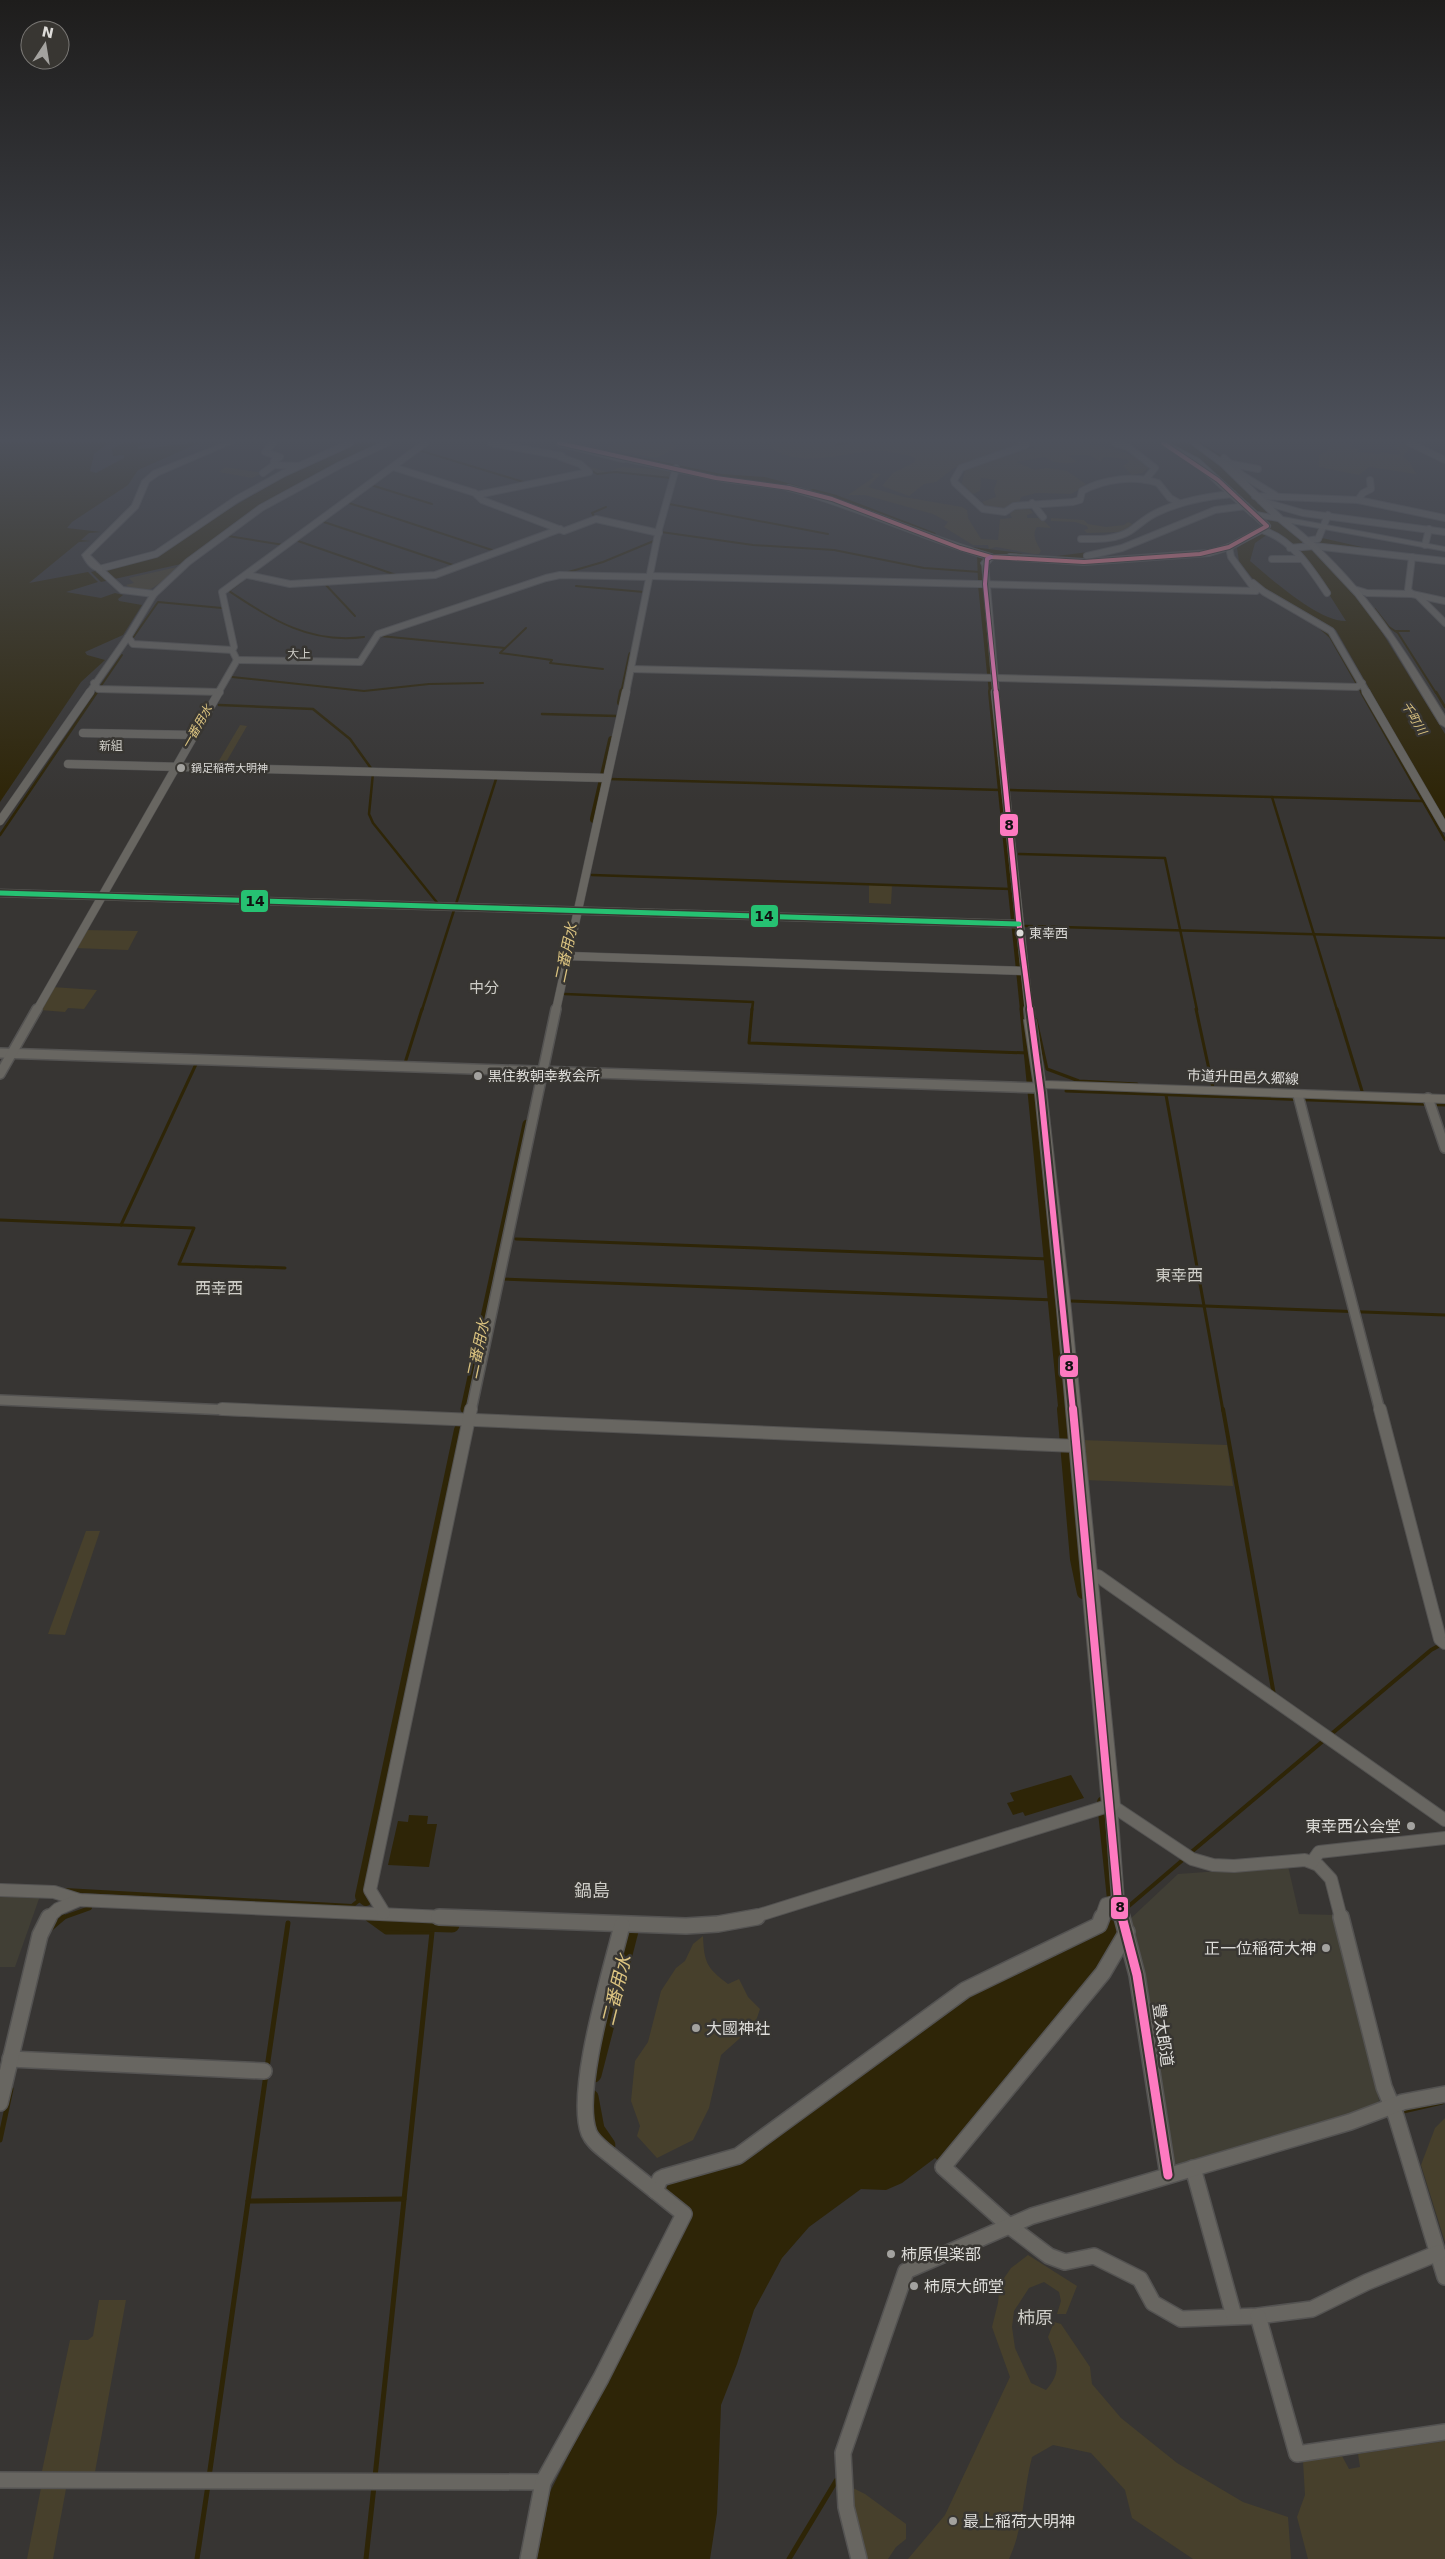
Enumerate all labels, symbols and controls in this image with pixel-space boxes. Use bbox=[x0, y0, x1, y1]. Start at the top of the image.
north arrow bbox=[20, 20, 70, 70]
text: N bbox=[40, 23, 55, 41]
district label: 大上 bbox=[287, 647, 311, 661]
water label: 千町川 bbox=[1399, 699, 1430, 739]
water label: 一番用水 bbox=[179, 701, 216, 751]
district label: 新組 bbox=[99, 739, 123, 753]
marker: 鍋足稲荷大明神 bbox=[175, 762, 187, 774]
place label: 鍋足稲荷大明神 bbox=[191, 762, 268, 775]
line badge: 8 bbox=[999, 813, 1019, 837]
text: 8 bbox=[1004, 817, 1014, 833]
line badge: 14 bbox=[240, 889, 269, 913]
text: 14 bbox=[245, 893, 265, 909]
line badge: 14 bbox=[750, 904, 779, 928]
text: 14 bbox=[754, 908, 774, 924]
water label: 二番用水 bbox=[551, 920, 581, 984]
place label: 東幸西 bbox=[1029, 926, 1068, 941]
marker: 東幸西 bbox=[1015, 928, 1025, 938]
district label: 中分 bbox=[469, 979, 499, 997]
street label: 市道升田邑久郷線 bbox=[1187, 1067, 1299, 1087]
place label: 黒住教朝幸教会所 bbox=[488, 1068, 600, 1084]
marker: 黒住教朝幸教会所 bbox=[472, 1070, 484, 1082]
district label: 東幸西 bbox=[1155, 1266, 1203, 1285]
district label: 西幸西 bbox=[195, 1279, 243, 1298]
water label: 二番用水 bbox=[463, 1316, 493, 1380]
line badge: 8 bbox=[1059, 1354, 1079, 1378]
text: 8 bbox=[1064, 1358, 1074, 1374]
place label: 東幸西公会堂 bbox=[1305, 1817, 1401, 1836]
marker: 東幸西公会堂 bbox=[1405, 1820, 1417, 1832]
district label: 鍋島 bbox=[574, 1880, 610, 1901]
line badge: 8 bbox=[1110, 1896, 1129, 1920]
text: 8 bbox=[1115, 1899, 1125, 1915]
place label: 正一位稲荷大神 bbox=[1204, 1939, 1316, 1958]
marker: 正一位稲荷大神 bbox=[1320, 1942, 1332, 1954]
water label: 二番用水 bbox=[597, 1951, 635, 2027]
street label: 豊太郎道 bbox=[1149, 2002, 1177, 2068]
place label: 大國神社 bbox=[706, 2019, 770, 2038]
marker: 大國神社 bbox=[690, 2022, 702, 2034]
place label: 柿原倶楽部 bbox=[901, 2245, 981, 2264]
marker: 柿原倶楽部 bbox=[885, 2248, 897, 2260]
place label: 柿原大師堂 bbox=[924, 2277, 1004, 2296]
marker: 柿原大師堂 bbox=[908, 2280, 920, 2292]
district label: 柿原 bbox=[1017, 2307, 1053, 2328]
place label: 最上稲荷大明神 bbox=[963, 2512, 1075, 2531]
marker: 最上稲荷大明神 bbox=[947, 2515, 959, 2527]

